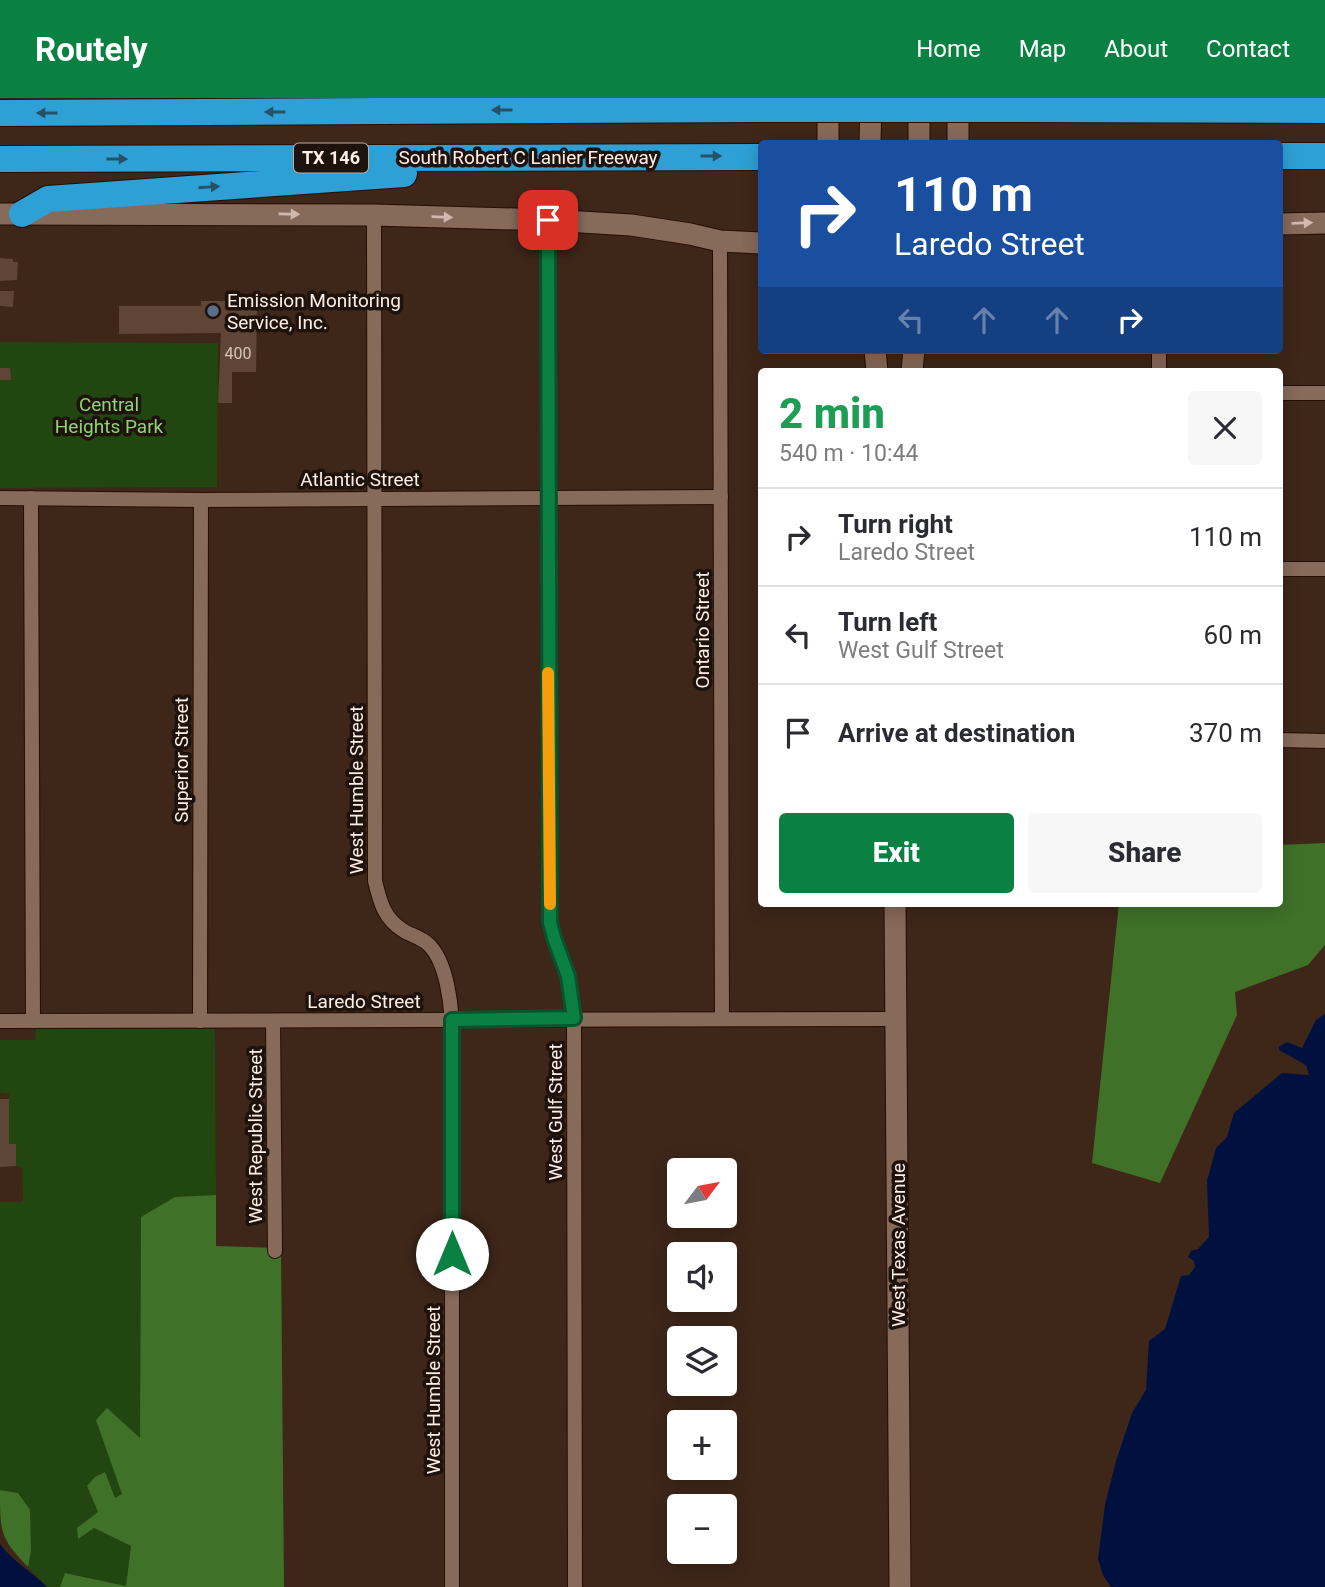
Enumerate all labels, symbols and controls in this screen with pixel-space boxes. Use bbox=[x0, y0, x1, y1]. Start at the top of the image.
text: Routely bbox=[35, 30, 148, 69]
text: Home bbox=[916, 35, 981, 63]
text: Map bbox=[1019, 35, 1066, 63]
text: About bbox=[1104, 35, 1168, 63]
text: Contact bbox=[1206, 35, 1290, 63]
one-way arrow bbox=[491, 104, 513, 116]
one-way arrow bbox=[263, 106, 285, 118]
one-way arrow bbox=[36, 107, 58, 119]
road number: TX 146 bbox=[294, 144, 368, 172]
street label: South Robert C Lanier Freeway bbox=[398, 146, 658, 169]
one-way arrow bbox=[701, 150, 723, 162]
one-way arrow bbox=[106, 153, 128, 165]
text: 110 m bbox=[894, 166, 1033, 223]
icon: right bbox=[779, 168, 870, 259]
one-way arrow bbox=[198, 181, 220, 192]
pin bbox=[518, 190, 578, 250]
icon: arrive bbox=[529, 201, 567, 239]
one-way arrow bbox=[278, 208, 300, 220]
one-way arrow bbox=[431, 211, 453, 222]
one-way arrow bbox=[1291, 218, 1313, 229]
text: Laredo Street bbox=[894, 225, 1085, 263]
place label: Emission Monitoring Service, Inc. bbox=[227, 289, 401, 334]
icon: left bbox=[892, 301, 930, 339]
icon: ahead bbox=[965, 301, 1003, 339]
icon: ahead bbox=[1038, 301, 1076, 339]
icon: right bbox=[1111, 301, 1149, 339]
marker: Emission Monitoring Service, Inc. bbox=[205, 303, 221, 319]
house number: 400 bbox=[225, 344, 251, 363]
text: 2 min bbox=[779, 389, 885, 438]
button: close bbox=[1188, 391, 1262, 465]
park label: Central Heights Park bbox=[55, 393, 164, 438]
text: 540 m · 10:44 bbox=[779, 440, 918, 467]
street label: Atlantic Street bbox=[300, 468, 420, 491]
text: Turn right bbox=[838, 509, 953, 539]
icon: right bbox=[779, 518, 817, 556]
text: 110 m bbox=[1189, 522, 1262, 552]
text: Laredo Street bbox=[838, 539, 975, 566]
street label: Ontario Street bbox=[691, 572, 714, 688]
text: Turn left bbox=[838, 607, 937, 637]
icon: left bbox=[779, 616, 817, 654]
text: 60 m bbox=[1204, 620, 1262, 650]
text: West Gulf Street bbox=[838, 637, 1004, 664]
street label: Superior Street bbox=[170, 697, 193, 823]
street label: West Humble Street bbox=[345, 706, 368, 874]
icon: arrive bbox=[779, 714, 817, 752]
text: Arrive at destination bbox=[838, 718, 1075, 748]
text: 370 m bbox=[1189, 718, 1262, 748]
button: Exit bbox=[779, 813, 1014, 893]
button: Share bbox=[1028, 813, 1262, 893]
street label: Laredo Street bbox=[307, 990, 421, 1013]
street label: West Gulf Street bbox=[544, 1044, 567, 1180]
street label: West Republic Street bbox=[244, 1049, 267, 1224]
north arrow bbox=[667, 1158, 737, 1228]
map controls bbox=[667, 1158, 737, 1564]
street label: West Texas Avenue bbox=[887, 1163, 910, 1327]
position arrow bbox=[415, 1217, 489, 1291]
button: sound bbox=[667, 1242, 737, 1312]
street label: West Humble Street bbox=[422, 1306, 445, 1474]
button: layers bbox=[667, 1326, 737, 1396]
button: + bbox=[667, 1410, 737, 1480]
button: − bbox=[667, 1494, 737, 1564]

